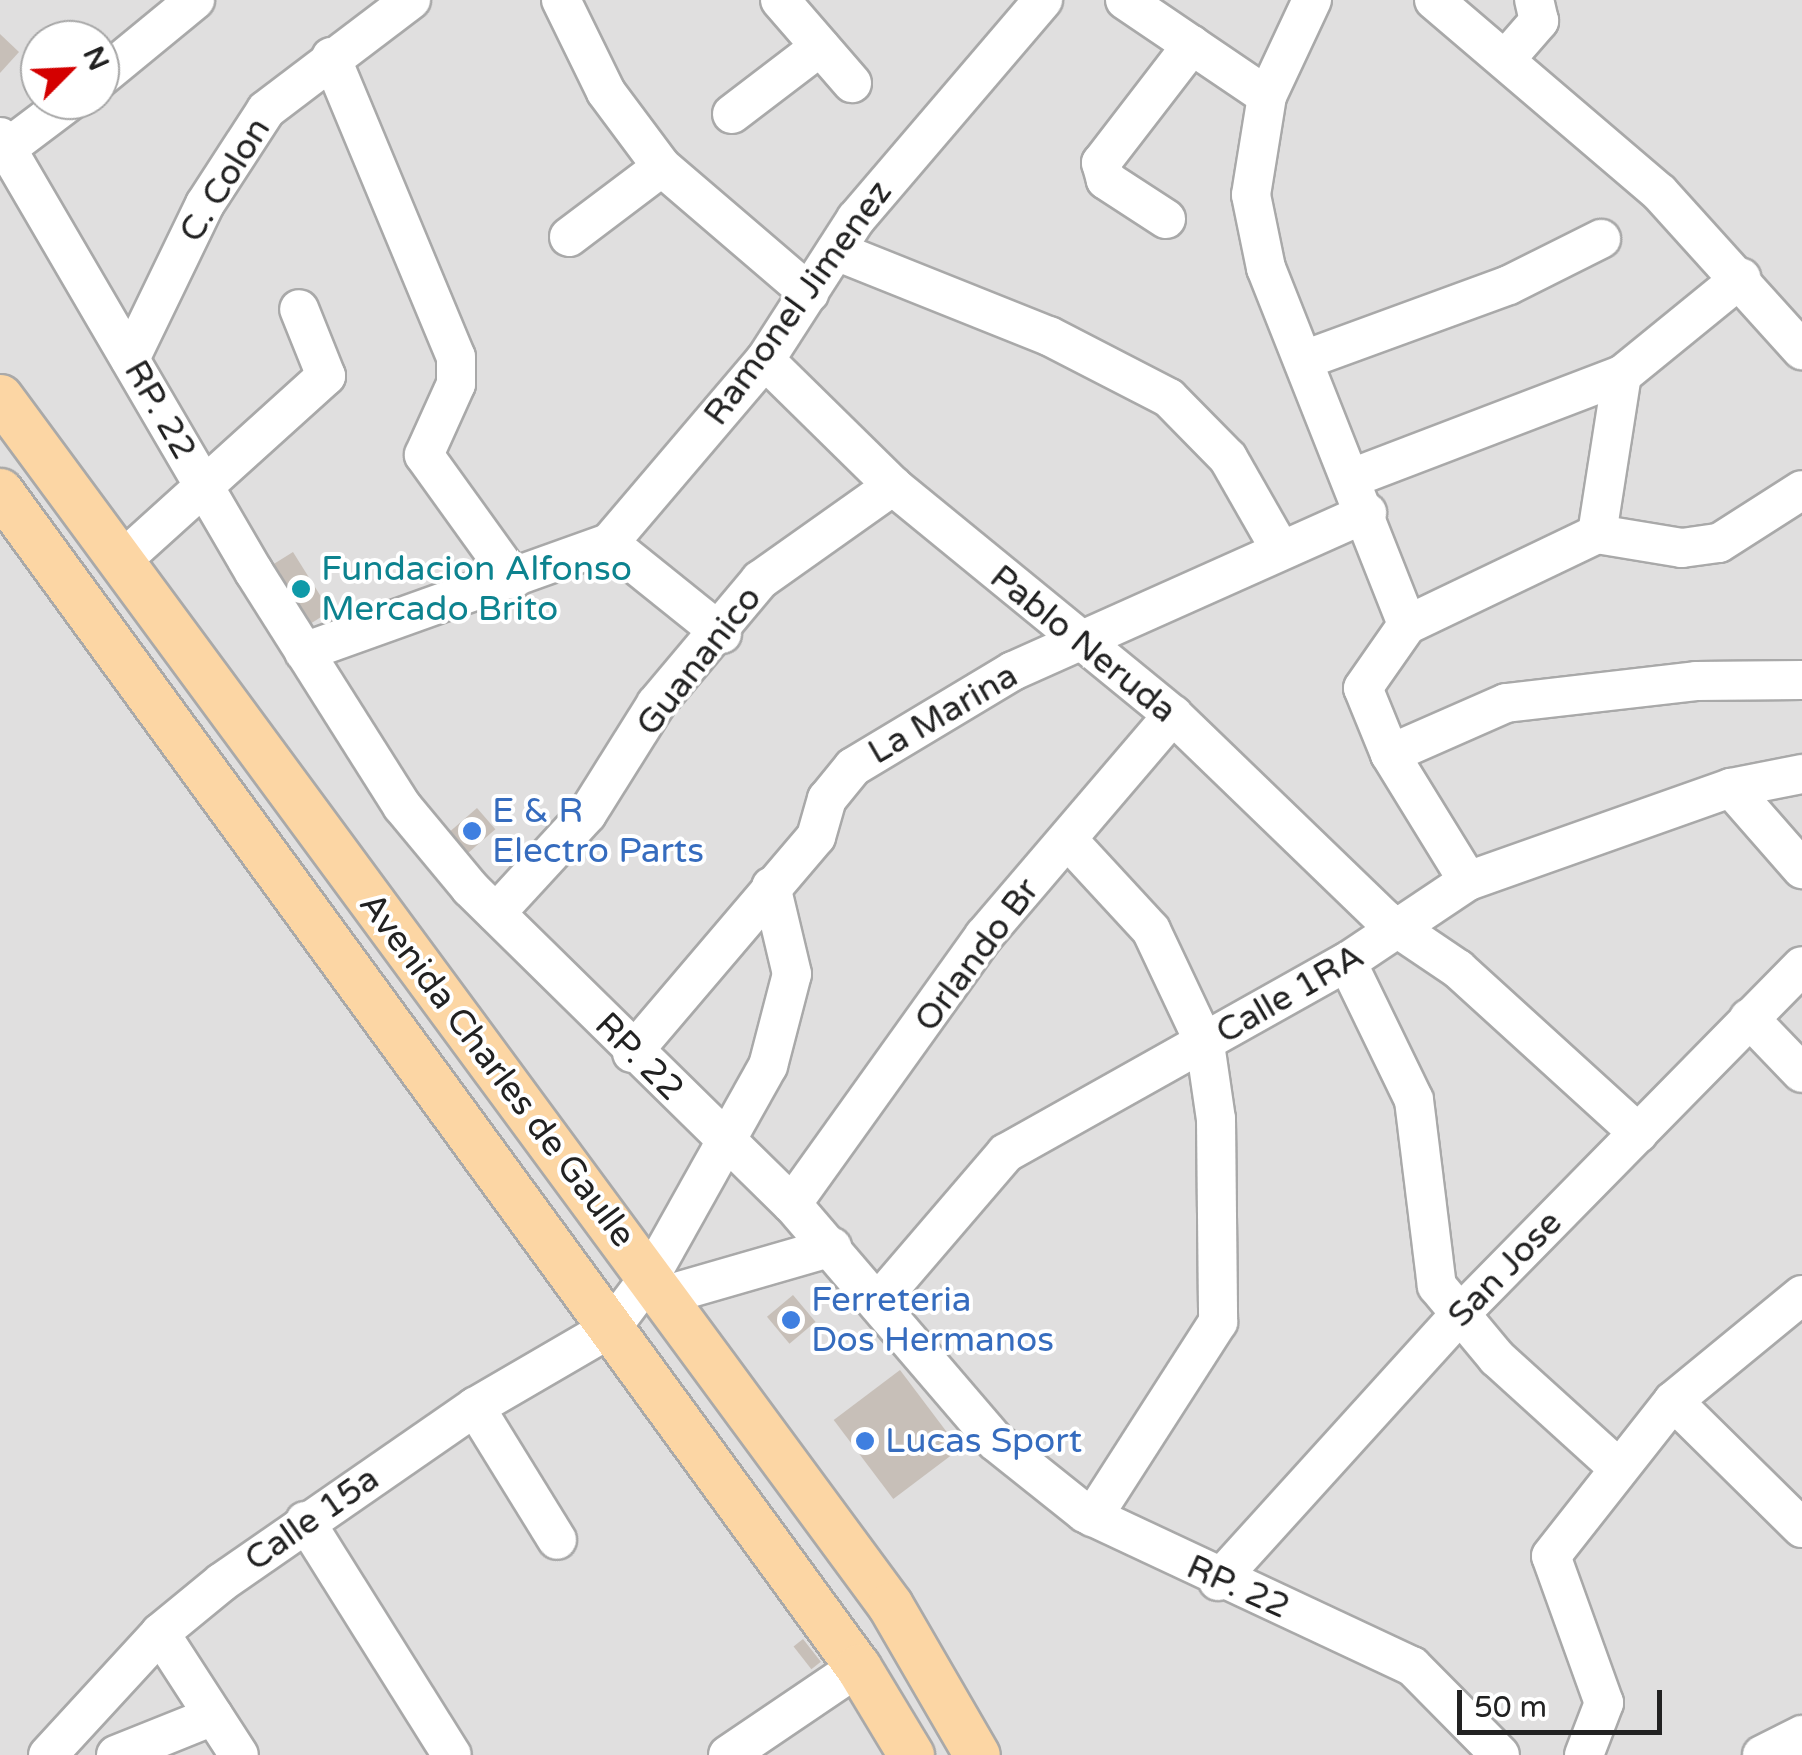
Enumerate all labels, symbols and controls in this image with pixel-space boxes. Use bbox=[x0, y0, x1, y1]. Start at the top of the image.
north arrow bbox=[20, 20, 120, 120]
text: N bbox=[75, 41, 116, 76]
street label: C. Colon bbox=[170, 110, 280, 250]
street label: Ramonel Jimenez bbox=[695, 172, 901, 434]
street label: RP. 22 bbox=[115, 353, 205, 467]
place label: Fundacion Alfonso Mercado Brito bbox=[321, 548, 632, 630]
street label: Pablo Neruda bbox=[981, 556, 1185, 732]
marker: Fundacion Alfonso Mercado Brito bbox=[290, 578, 312, 600]
street label: Guananico bbox=[628, 578, 770, 744]
street label: La Marina bbox=[861, 654, 1025, 774]
place label: E & R Electro Parts bbox=[492, 790, 704, 872]
marker: E & R Electro Parts bbox=[461, 820, 483, 842]
street label: Orlando Br bbox=[906, 870, 1048, 1040]
street label: Avenida Charles de Gaulle bbox=[350, 885, 644, 1255]
street label: Calle 1RA bbox=[1209, 935, 1371, 1053]
street label: RP. 22 bbox=[586, 1004, 692, 1110]
street label: San Jose bbox=[1439, 1202, 1571, 1336]
place label: Ferreteria Dos Hermanos bbox=[811, 1279, 1054, 1361]
marker: Ferreteria Dos Hermanos bbox=[780, 1309, 802, 1331]
place label: Lucas Sport bbox=[885, 1420, 1082, 1462]
marker: Lucas Sport bbox=[854, 1430, 876, 1452]
street label: Calle 15a bbox=[237, 1458, 387, 1580]
street label: RP. 22 bbox=[1180, 1546, 1296, 1628]
scale bar bbox=[1462, 1670, 1667, 1732]
text: 50 m bbox=[1474, 1689, 1547, 1726]

